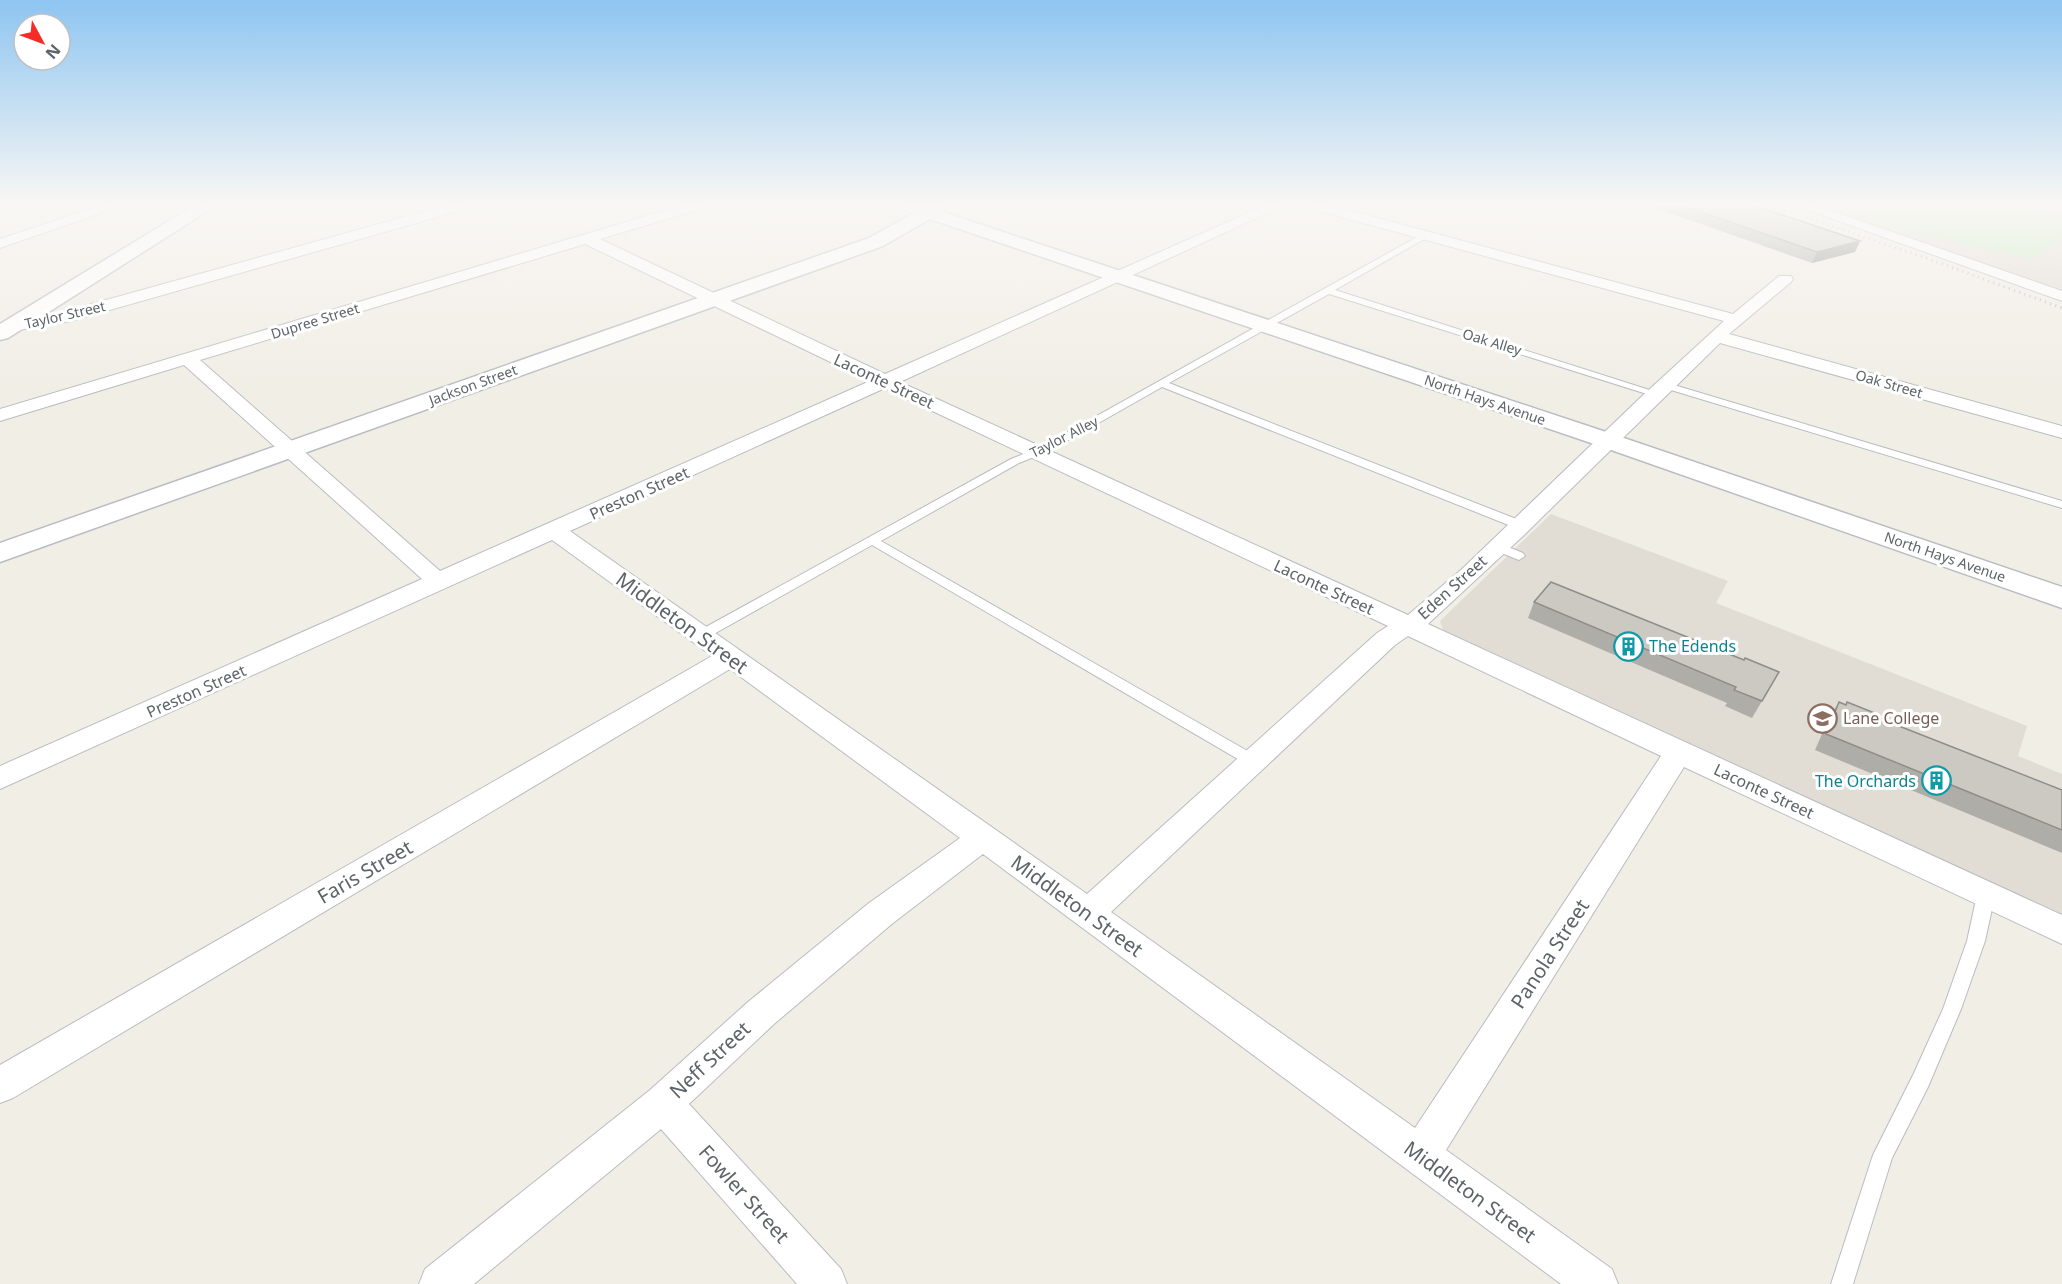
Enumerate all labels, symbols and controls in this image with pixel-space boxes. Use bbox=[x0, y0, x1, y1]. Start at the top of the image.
north arrow bbox=[12, 12, 72, 72]
text: N bbox=[41, 40, 66, 64]
street label: Taylor Street bbox=[23, 296, 107, 333]
street label: Dupree Street bbox=[268, 298, 361, 343]
street label: Oak Alley bbox=[1460, 324, 1525, 360]
street label: Laconte Street bbox=[830, 348, 938, 414]
street label: Jackson Street bbox=[424, 360, 520, 410]
street label: Oak Street bbox=[1853, 365, 1925, 402]
street label: North Hays Avenue bbox=[1422, 370, 1548, 429]
street label: Taylor Alley bbox=[1026, 411, 1102, 462]
street label: Preston Street bbox=[586, 461, 692, 525]
street label: North Hays Avenue bbox=[1882, 527, 2008, 586]
street label: Eden Street bbox=[1413, 550, 1492, 624]
street label: Laconte Street bbox=[1270, 554, 1378, 620]
street label: Middleton Street bbox=[611, 566, 754, 680]
building icon: The Edends bbox=[1612, 630, 1644, 662]
place label: The Edends bbox=[1649, 635, 1736, 657]
street label: Preston Street bbox=[143, 659, 249, 723]
school or university icon: Lane College bbox=[1806, 702, 1838, 734]
place label: Lane College bbox=[1843, 707, 1939, 729]
street label: Laconte Street bbox=[1710, 758, 1818, 824]
building icon: The Orchards bbox=[1921, 765, 1953, 797]
place label: The Orchards bbox=[1815, 770, 1916, 792]
street label: Faris Street bbox=[312, 833, 417, 910]
street label: Middleton Street bbox=[1006, 849, 1149, 963]
street label: Panola Street bbox=[1504, 894, 1595, 1014]
street label: Neff Street bbox=[663, 1015, 756, 1104]
street label: Middleton Street bbox=[1399, 1135, 1542, 1249]
street label: Fowler Street bbox=[693, 1139, 796, 1249]

